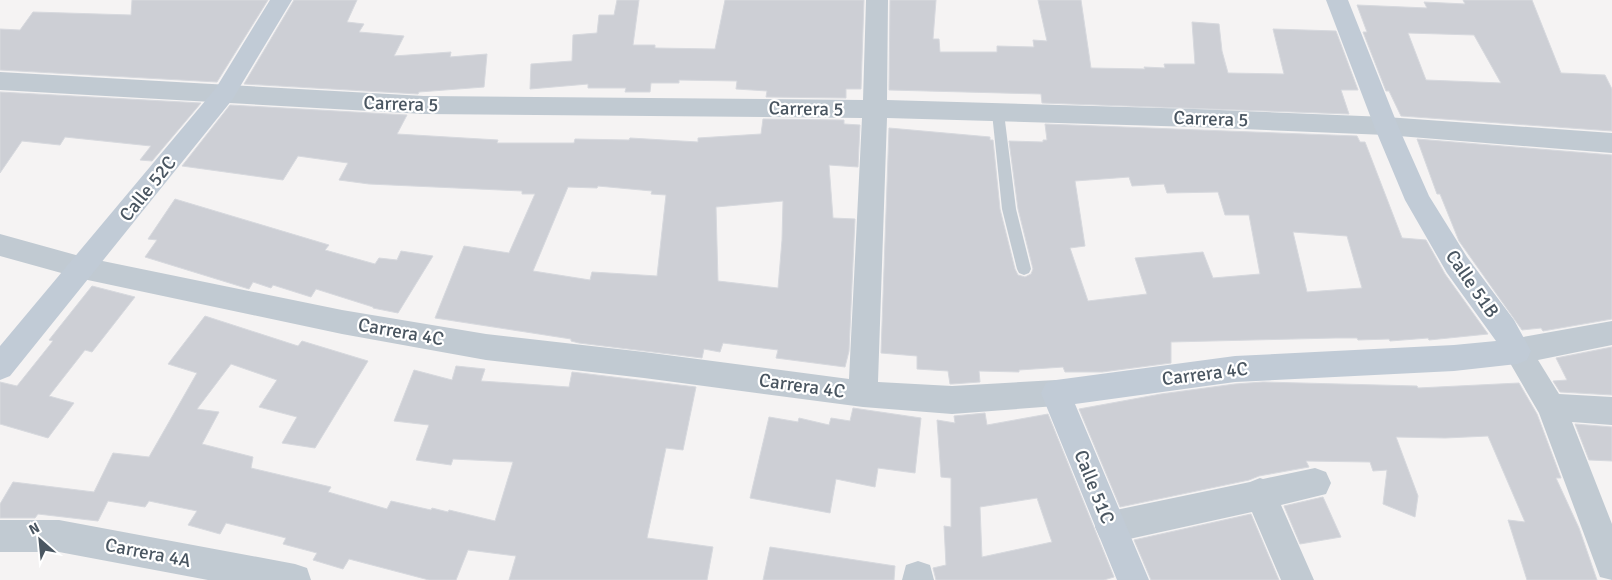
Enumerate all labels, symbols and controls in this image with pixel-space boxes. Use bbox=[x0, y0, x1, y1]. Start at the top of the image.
street label: Carrera 5 bbox=[363, 91, 439, 117]
street label: Carrera 5 bbox=[768, 96, 844, 122]
street label: Carrera 5 bbox=[1173, 106, 1249, 132]
street label: Calle 52C bbox=[114, 151, 182, 227]
street label: Calle 51B bbox=[1440, 245, 1504, 323]
street label: Carrera 4C bbox=[356, 313, 446, 351]
street label: Carrera 4C bbox=[1161, 357, 1249, 391]
street label: Carrera 4C bbox=[757, 368, 847, 404]
street label: Calle 51C bbox=[1068, 447, 1120, 527]
north arrow bbox=[15, 515, 65, 565]
text: N bbox=[26, 519, 43, 539]
street label: Carrera 4A bbox=[103, 533, 193, 573]

